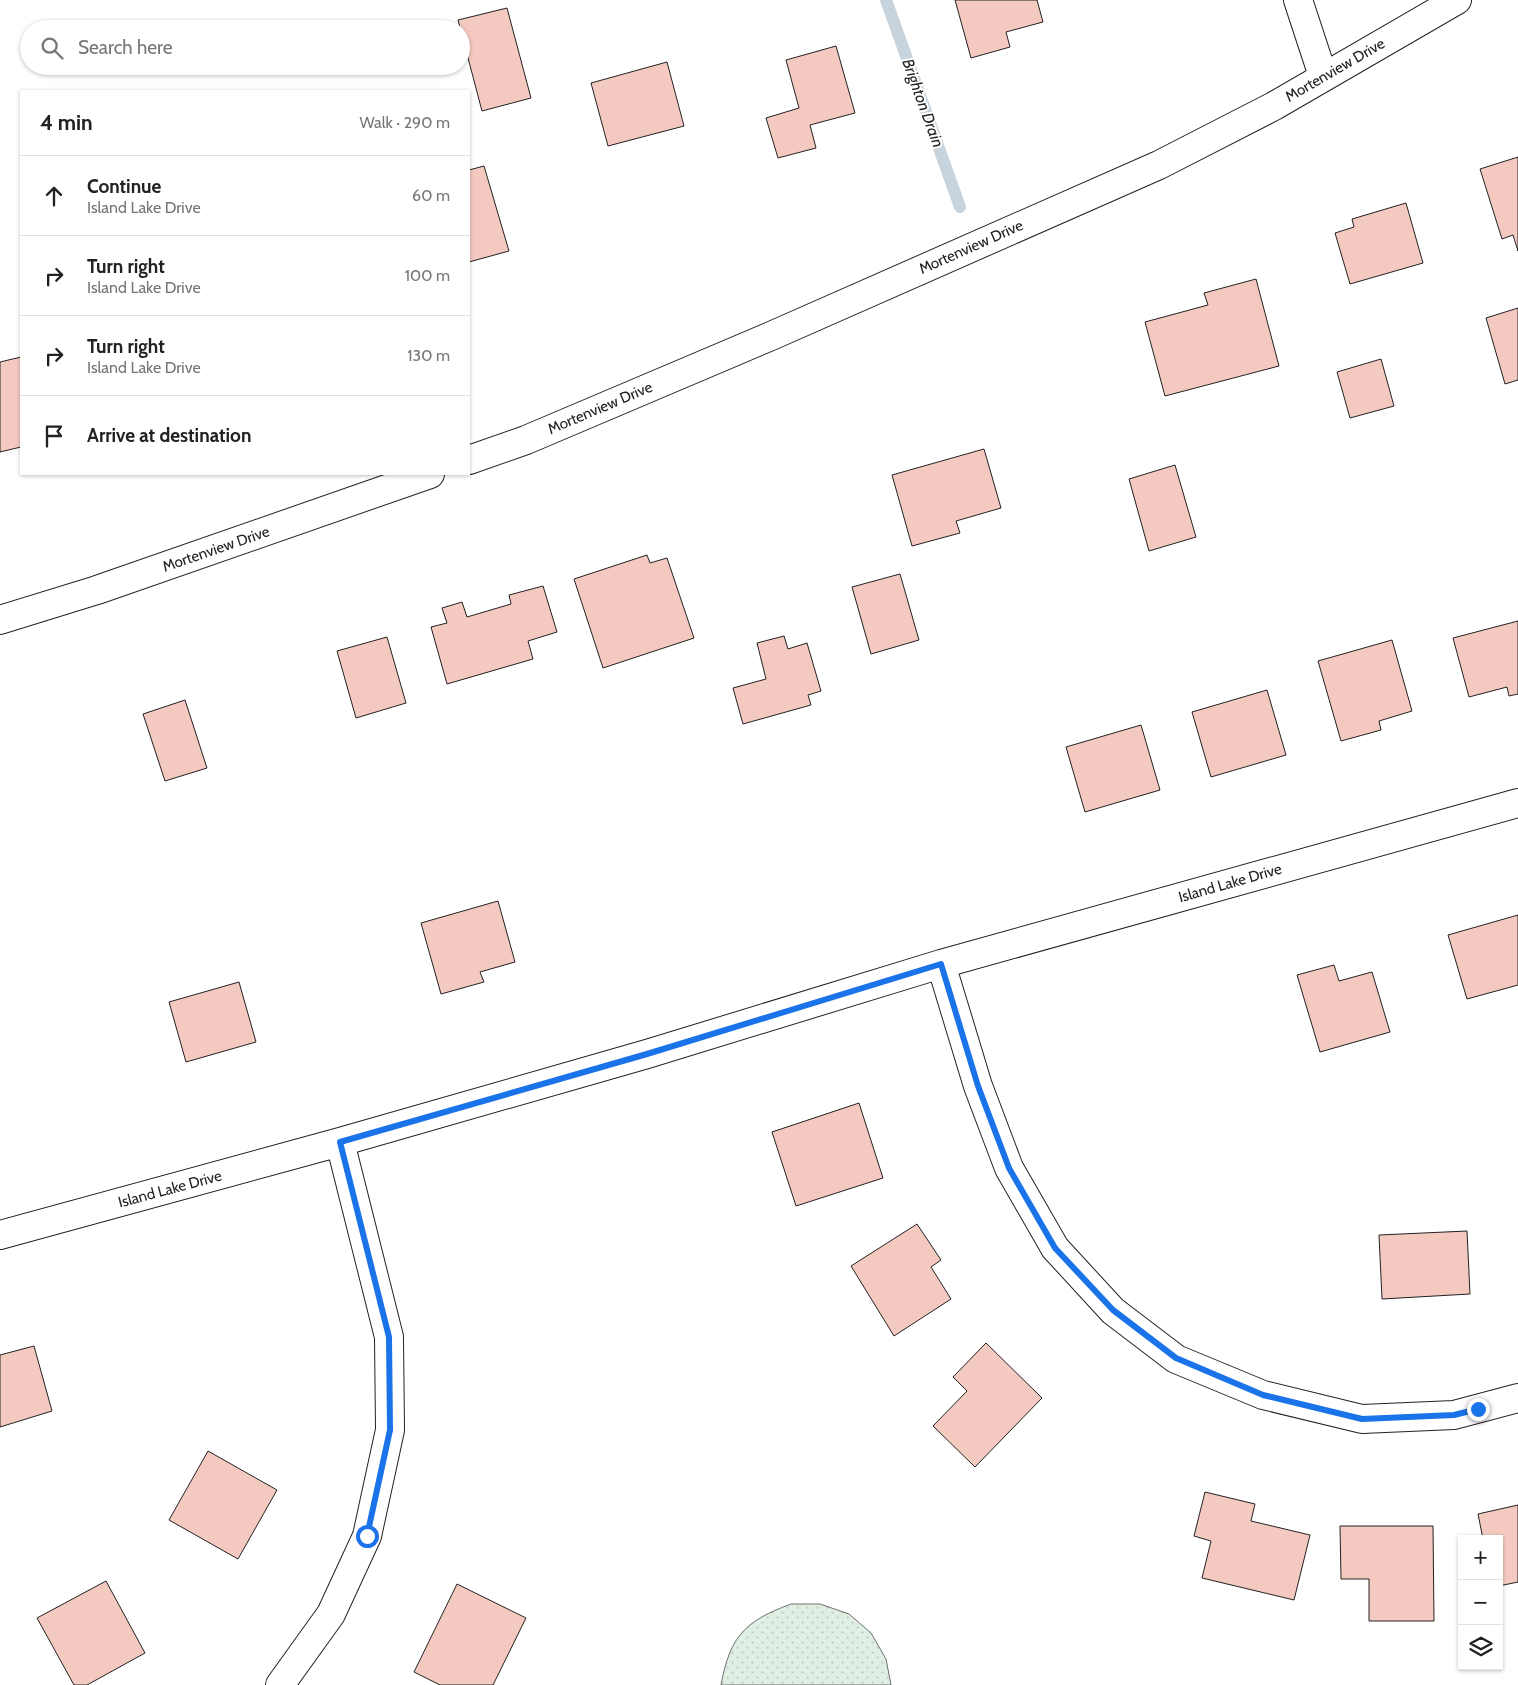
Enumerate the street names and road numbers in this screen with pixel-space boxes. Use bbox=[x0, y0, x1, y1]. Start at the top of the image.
street label: Mortenview Drive bbox=[1282, 34, 1388, 106]
street label: Mortenview Drive bbox=[916, 216, 1026, 278]
street label: Mortenview Drive bbox=[545, 378, 655, 438]
street label: Mortenview Drive bbox=[160, 522, 272, 576]
street label: Island Lake Drive bbox=[1176, 860, 1284, 906]
street label: Island Lake Drive bbox=[116, 1166, 224, 1211]

